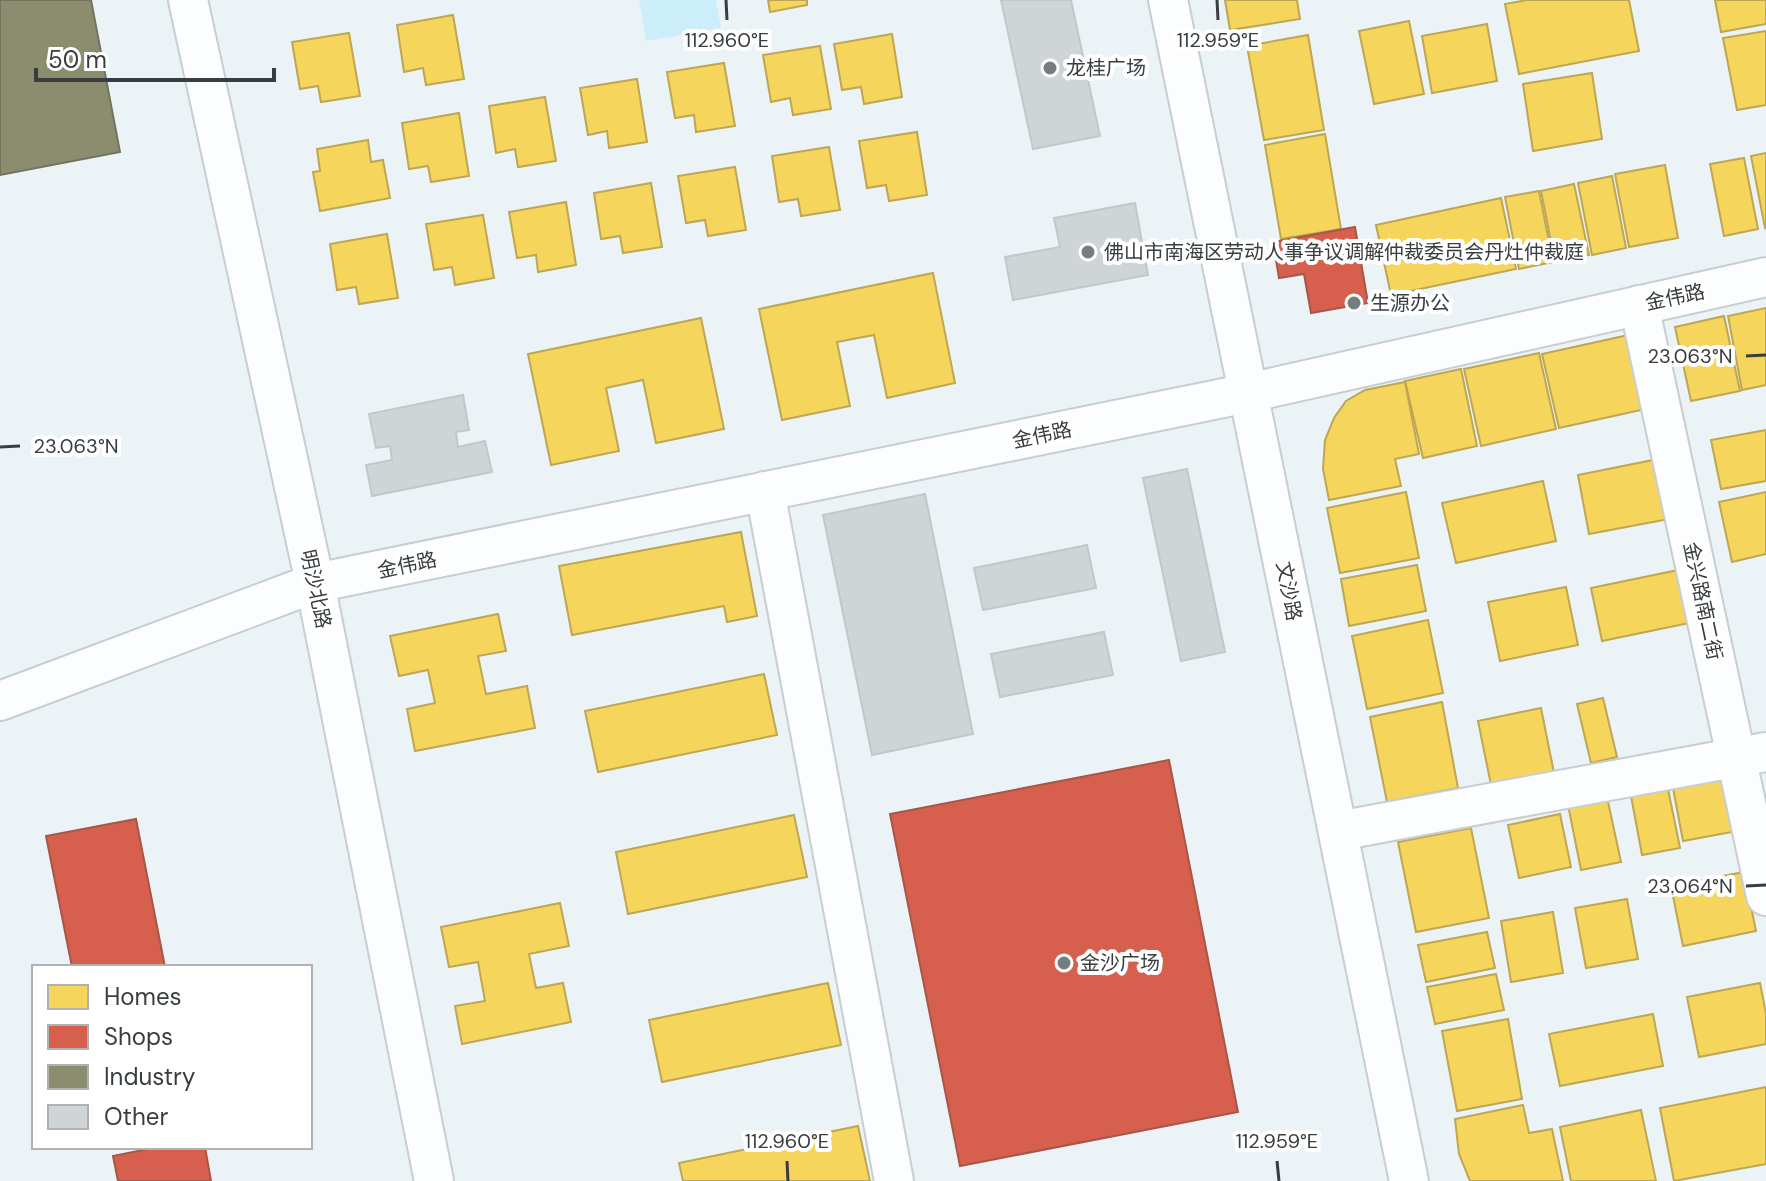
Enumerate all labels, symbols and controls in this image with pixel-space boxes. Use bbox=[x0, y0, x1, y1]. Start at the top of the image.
text: 112.960°E bbox=[685, 27, 769, 53]
text: 112.959°E bbox=[1177, 27, 1259, 53]
scale bar bbox=[36, 32, 274, 82]
text: 50 m bbox=[48, 44, 107, 75]
place label: 龙桂广场 bbox=[1066, 55, 1146, 81]
marker: 龙桂广场 bbox=[1041, 59, 1059, 77]
place label: 佛山市南海区劳动人事争议调解仲裁委员会丹灶仲裁庭 bbox=[1104, 239, 1584, 265]
marker: 佛山市南海区劳动人事争议调解仲裁委员会丹灶仲裁庭 bbox=[1079, 243, 1097, 261]
street label: 金伟路 bbox=[1643, 278, 1707, 316]
place label: 生源办公 bbox=[1370, 290, 1450, 316]
marker: 生源办公 bbox=[1345, 294, 1363, 312]
text: 23.063°N bbox=[1647, 343, 1733, 369]
street label: 金伟路 bbox=[1010, 416, 1074, 454]
text: 23.063°N bbox=[33, 433, 119, 459]
street label: 金兴路南二街 bbox=[1678, 540, 1728, 662]
street label: 金伟路 bbox=[375, 546, 439, 584]
street label: 明沙北路 bbox=[295, 547, 337, 631]
street label: 文沙路 bbox=[1271, 559, 1307, 623]
text: 23.064°N bbox=[1647, 873, 1733, 899]
place label: 金沙广场 bbox=[1080, 950, 1160, 976]
marker: 金沙广场 bbox=[1055, 954, 1073, 972]
legend bbox=[32, 965, 312, 1149]
text: Homes bbox=[104, 981, 182, 1012]
text: Shops bbox=[104, 1021, 173, 1052]
text: Industry bbox=[104, 1061, 195, 1092]
text: Other bbox=[104, 1101, 168, 1132]
text: 112.960°E bbox=[745, 1128, 829, 1154]
text: 112.959°E bbox=[1236, 1128, 1318, 1154]

